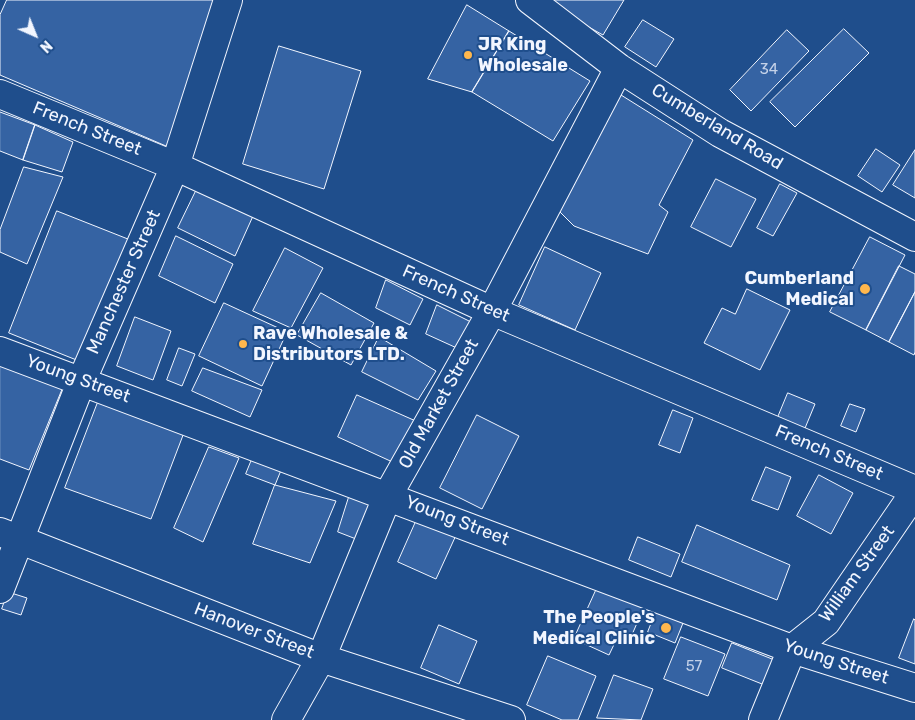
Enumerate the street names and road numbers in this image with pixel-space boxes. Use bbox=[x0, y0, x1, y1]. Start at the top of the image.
street label: Cumberland Road bbox=[647, 79, 787, 175]
street label: French Street bbox=[30, 97, 144, 161]
street label: Manchester Street bbox=[82, 206, 166, 358]
street label: French Street bbox=[399, 261, 513, 327]
street label: Old Market Street bbox=[394, 335, 484, 473]
street label: Young Street bbox=[23, 350, 133, 408]
street label: French Street bbox=[772, 421, 886, 485]
street label: Young Street bbox=[402, 491, 512, 551]
street label: William Street bbox=[815, 521, 899, 627]
street label: Hanover Street bbox=[191, 598, 317, 664]
street label: Young Street bbox=[781, 635, 891, 689]

